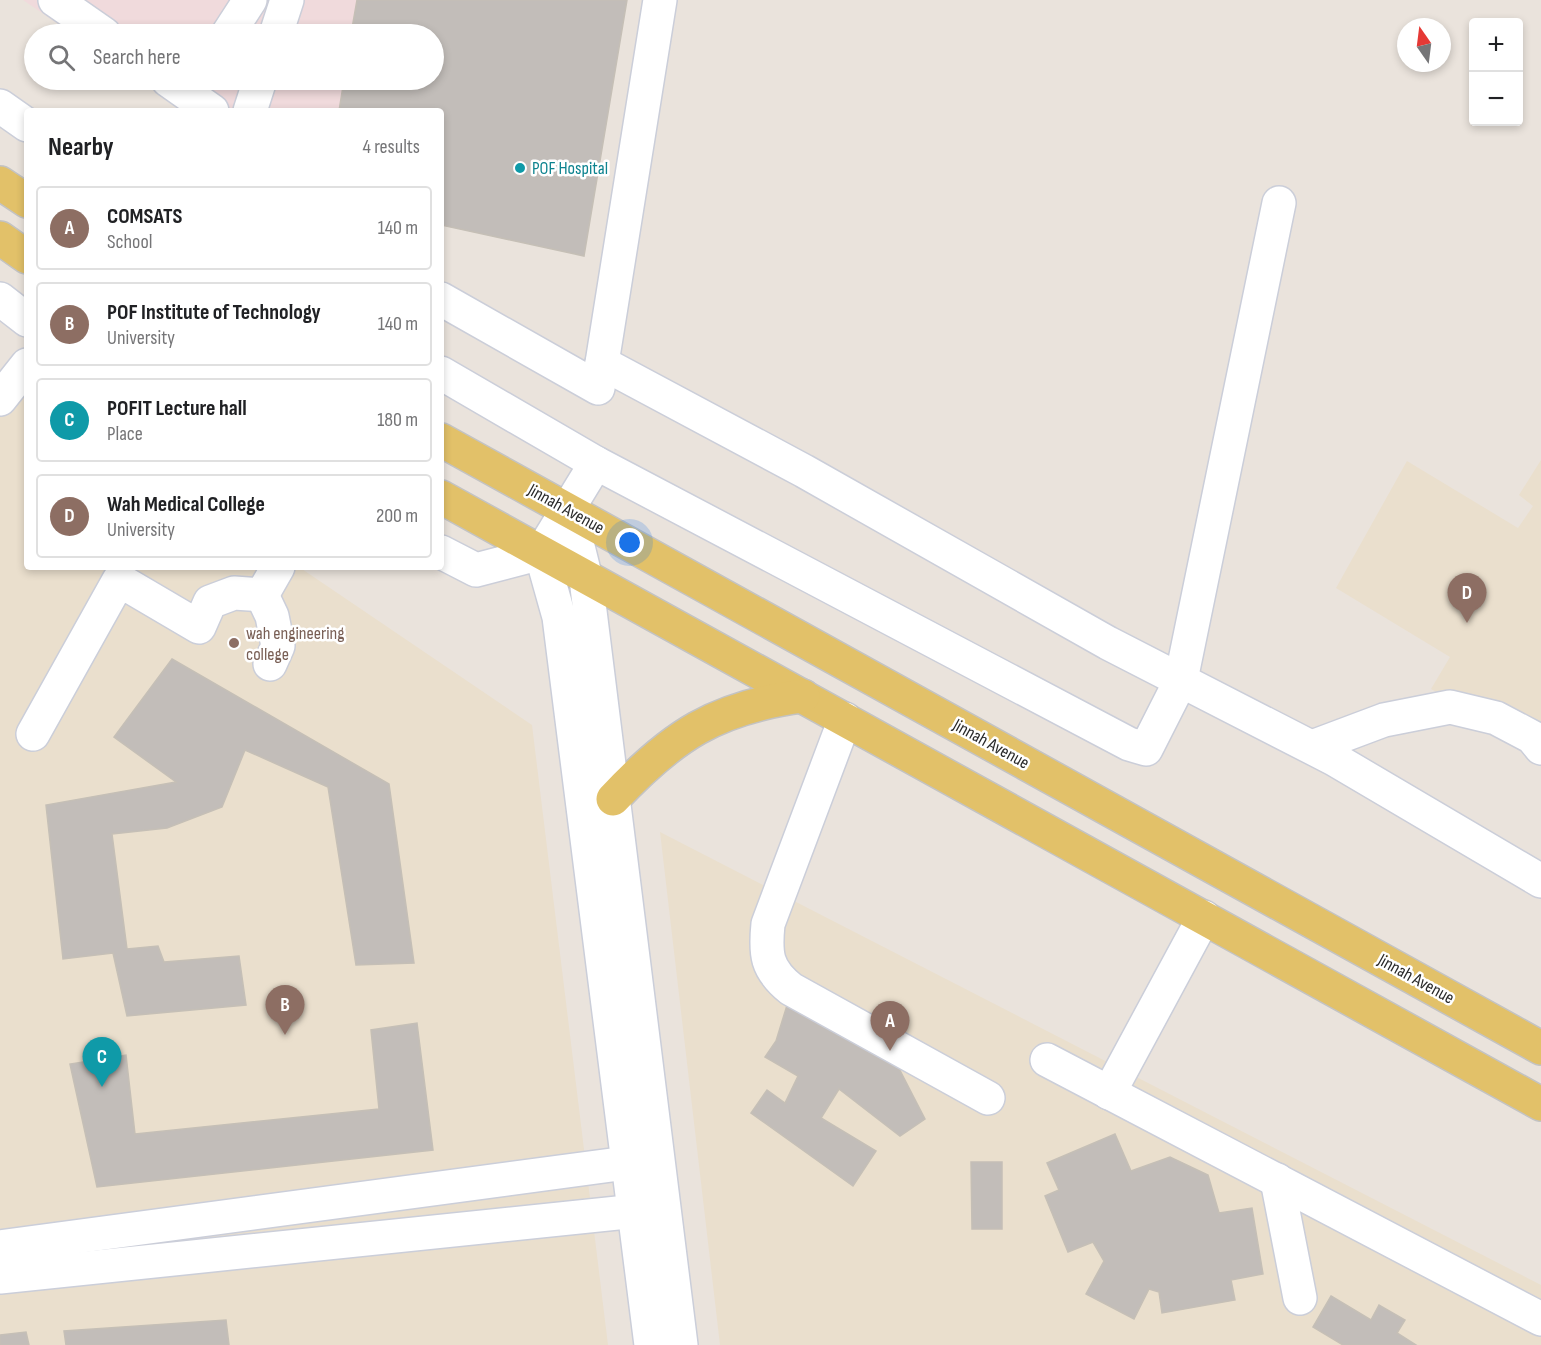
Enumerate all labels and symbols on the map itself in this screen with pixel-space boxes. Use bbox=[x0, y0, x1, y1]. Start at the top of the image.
north arrow bbox=[1397, 18, 1451, 72]
place label: POF Hospital bbox=[532, 158, 608, 179]
marker: POF Hospital bbox=[513, 161, 527, 175]
street label: Jinnah Avenue bbox=[523, 479, 608, 539]
your location bbox=[615, 528, 644, 557]
pin: D bbox=[1448, 574, 1486, 623]
place label: wah engineering college bbox=[246, 623, 344, 665]
marker: wah engineering college bbox=[227, 636, 241, 650]
street label: Jinnah Avenue bbox=[948, 714, 1033, 774]
street label: Jinnah Avenue bbox=[1373, 949, 1458, 1009]
pin: B bbox=[266, 986, 304, 1035]
pin: A bbox=[870, 1002, 910, 1051]
pin: C bbox=[82, 1038, 122, 1087]

